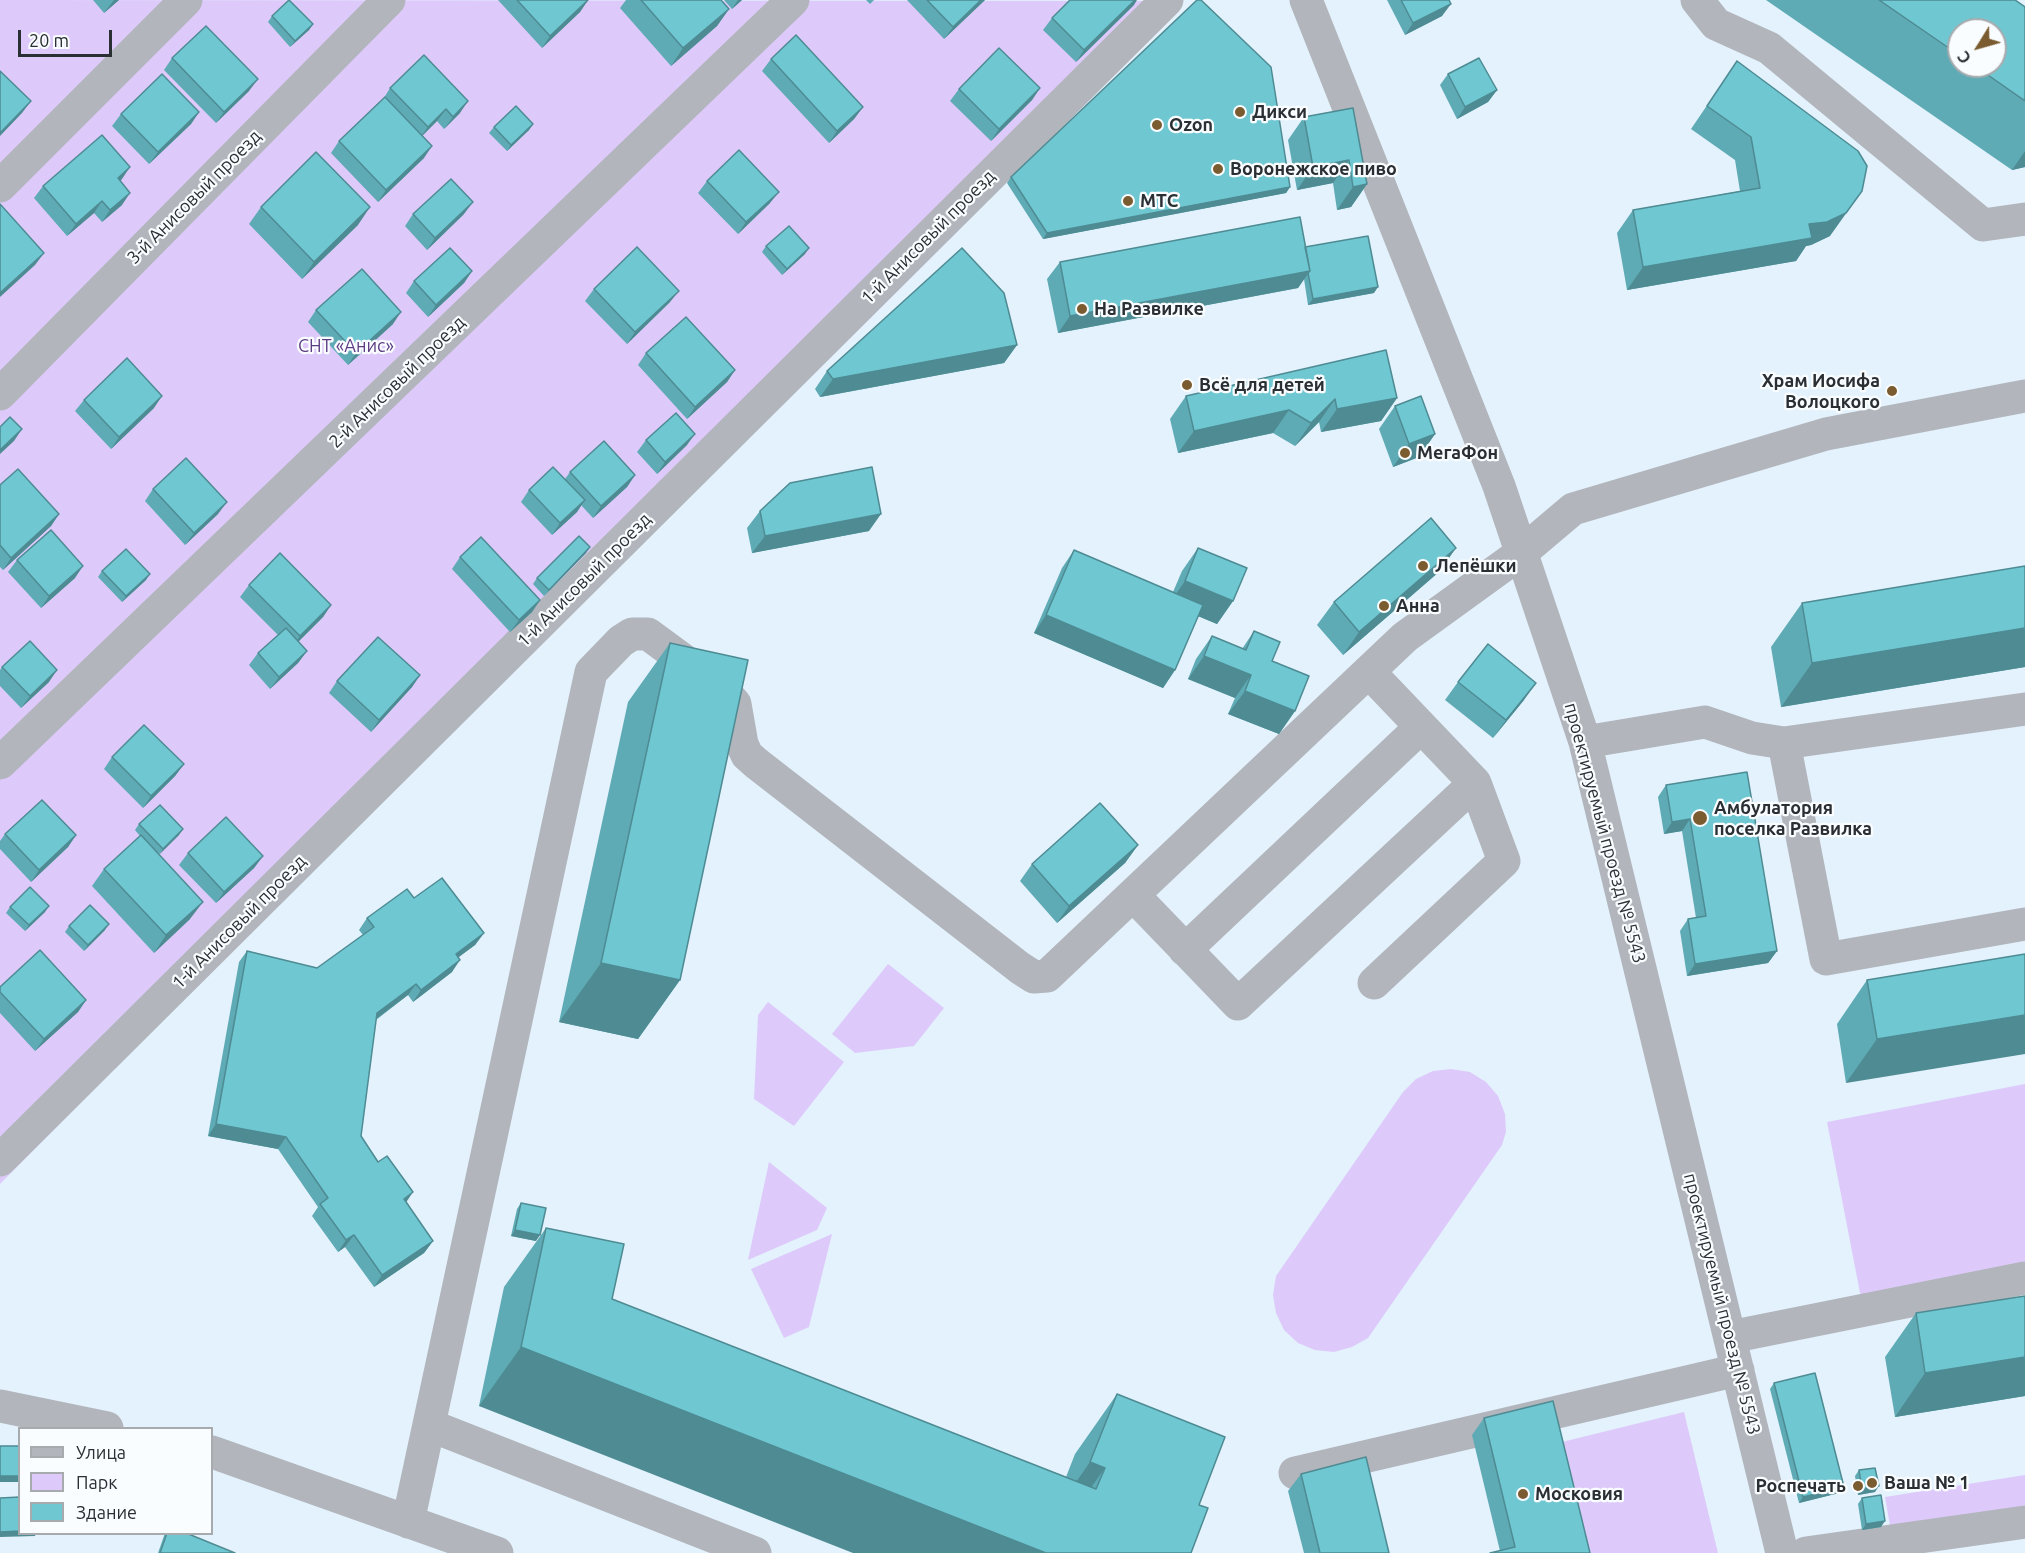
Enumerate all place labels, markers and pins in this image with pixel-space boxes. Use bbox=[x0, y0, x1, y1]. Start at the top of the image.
place label: Дикси bbox=[1252, 101, 1307, 123]
marker: Дикси bbox=[1233, 105, 1247, 119]
place label: Ozon bbox=[1169, 114, 1213, 136]
marker: Ozon bbox=[1150, 118, 1164, 132]
place label: Воронежское пиво bbox=[1230, 158, 1397, 180]
marker: Воронежское пиво bbox=[1211, 162, 1225, 176]
place label: МТС bbox=[1140, 190, 1178, 212]
marker: МТС bbox=[1121, 194, 1135, 208]
place label: На Развилке bbox=[1094, 298, 1204, 320]
marker: На Развилке bbox=[1075, 302, 1089, 316]
place label: Храм Иосифа Волоцкого bbox=[1762, 370, 1880, 412]
place label: Всё для детей bbox=[1199, 374, 1325, 396]
marker: Всё для детей bbox=[1180, 378, 1194, 392]
marker: Храм Иосифа Волоцкого bbox=[1885, 384, 1899, 398]
place label: МегаФон bbox=[1417, 442, 1498, 464]
marker: МегаФон bbox=[1398, 446, 1412, 460]
place label: Лепёшки bbox=[1435, 555, 1517, 577]
marker: Лепёшки bbox=[1416, 559, 1430, 573]
place label: Анна bbox=[1396, 595, 1440, 617]
marker: Анна bbox=[1377, 599, 1391, 613]
place label: Амбулатория поселка Развилка bbox=[1714, 797, 1872, 840]
marker: Амбулатория поселка Развилка bbox=[1691, 809, 1709, 827]
place label: Ваша № 1 bbox=[1884, 1472, 1970, 1494]
place label: Роспечать bbox=[1755, 1475, 1846, 1497]
marker: Ваша № 1 bbox=[1865, 1476, 1879, 1490]
marker: Роспечать bbox=[1851, 1479, 1865, 1493]
place label: Московия bbox=[1535, 1483, 1623, 1505]
marker: Московия bbox=[1516, 1487, 1530, 1501]

